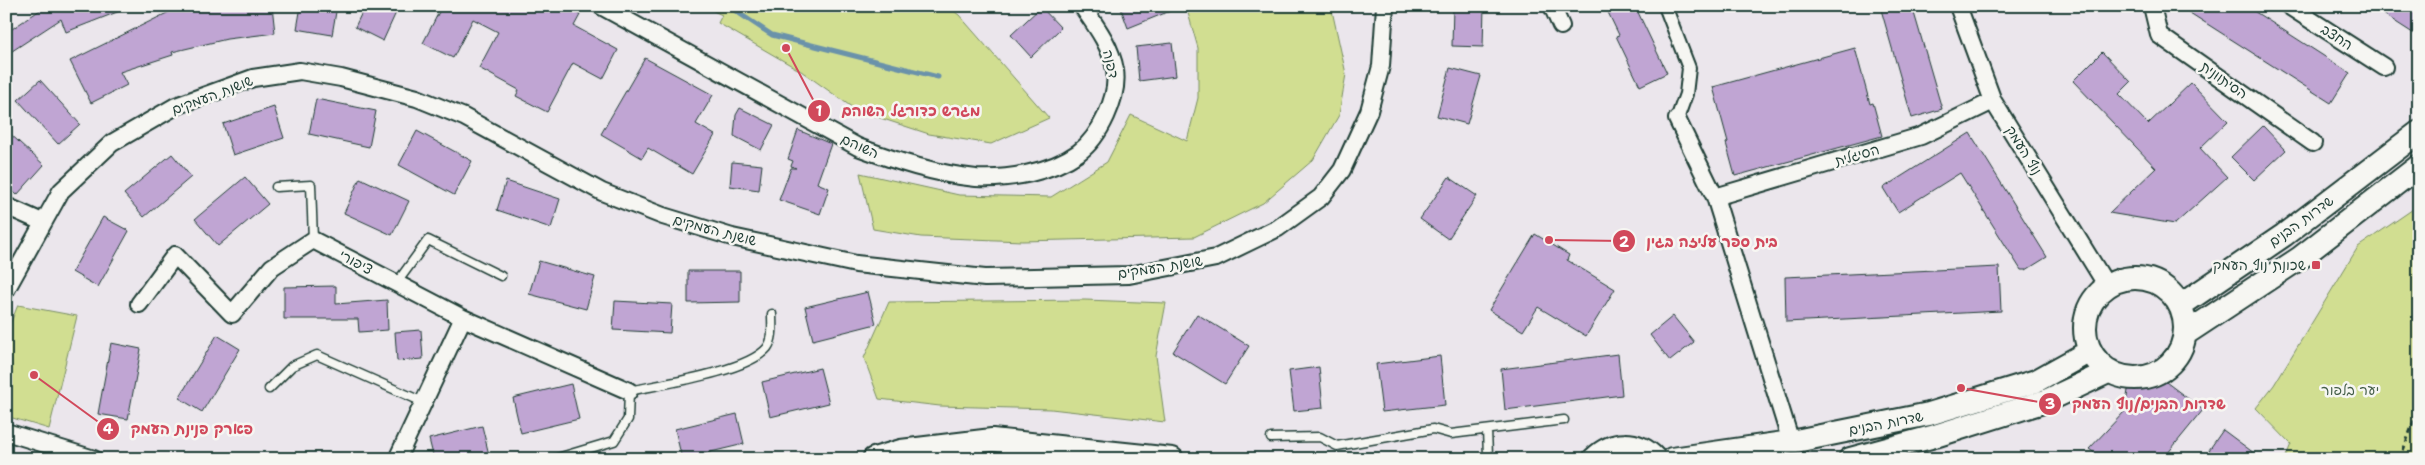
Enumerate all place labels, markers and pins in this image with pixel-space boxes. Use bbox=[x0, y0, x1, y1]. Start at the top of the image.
callout: מגרש כדורגל השוהם bbox=[807, 96, 991, 126]
callout: בית ספר עליזה בגין bbox=[1612, 226, 1788, 256]
place label: שכונת נוף העמק bbox=[2213, 256, 2306, 274]
marker: שכונת נוף העמק bbox=[2310, 259, 2322, 271]
callout: שדרות הבנים/נוף העמק bbox=[2037, 389, 2236, 419]
callout: פארק פנינת העמק bbox=[96, 414, 263, 444]

